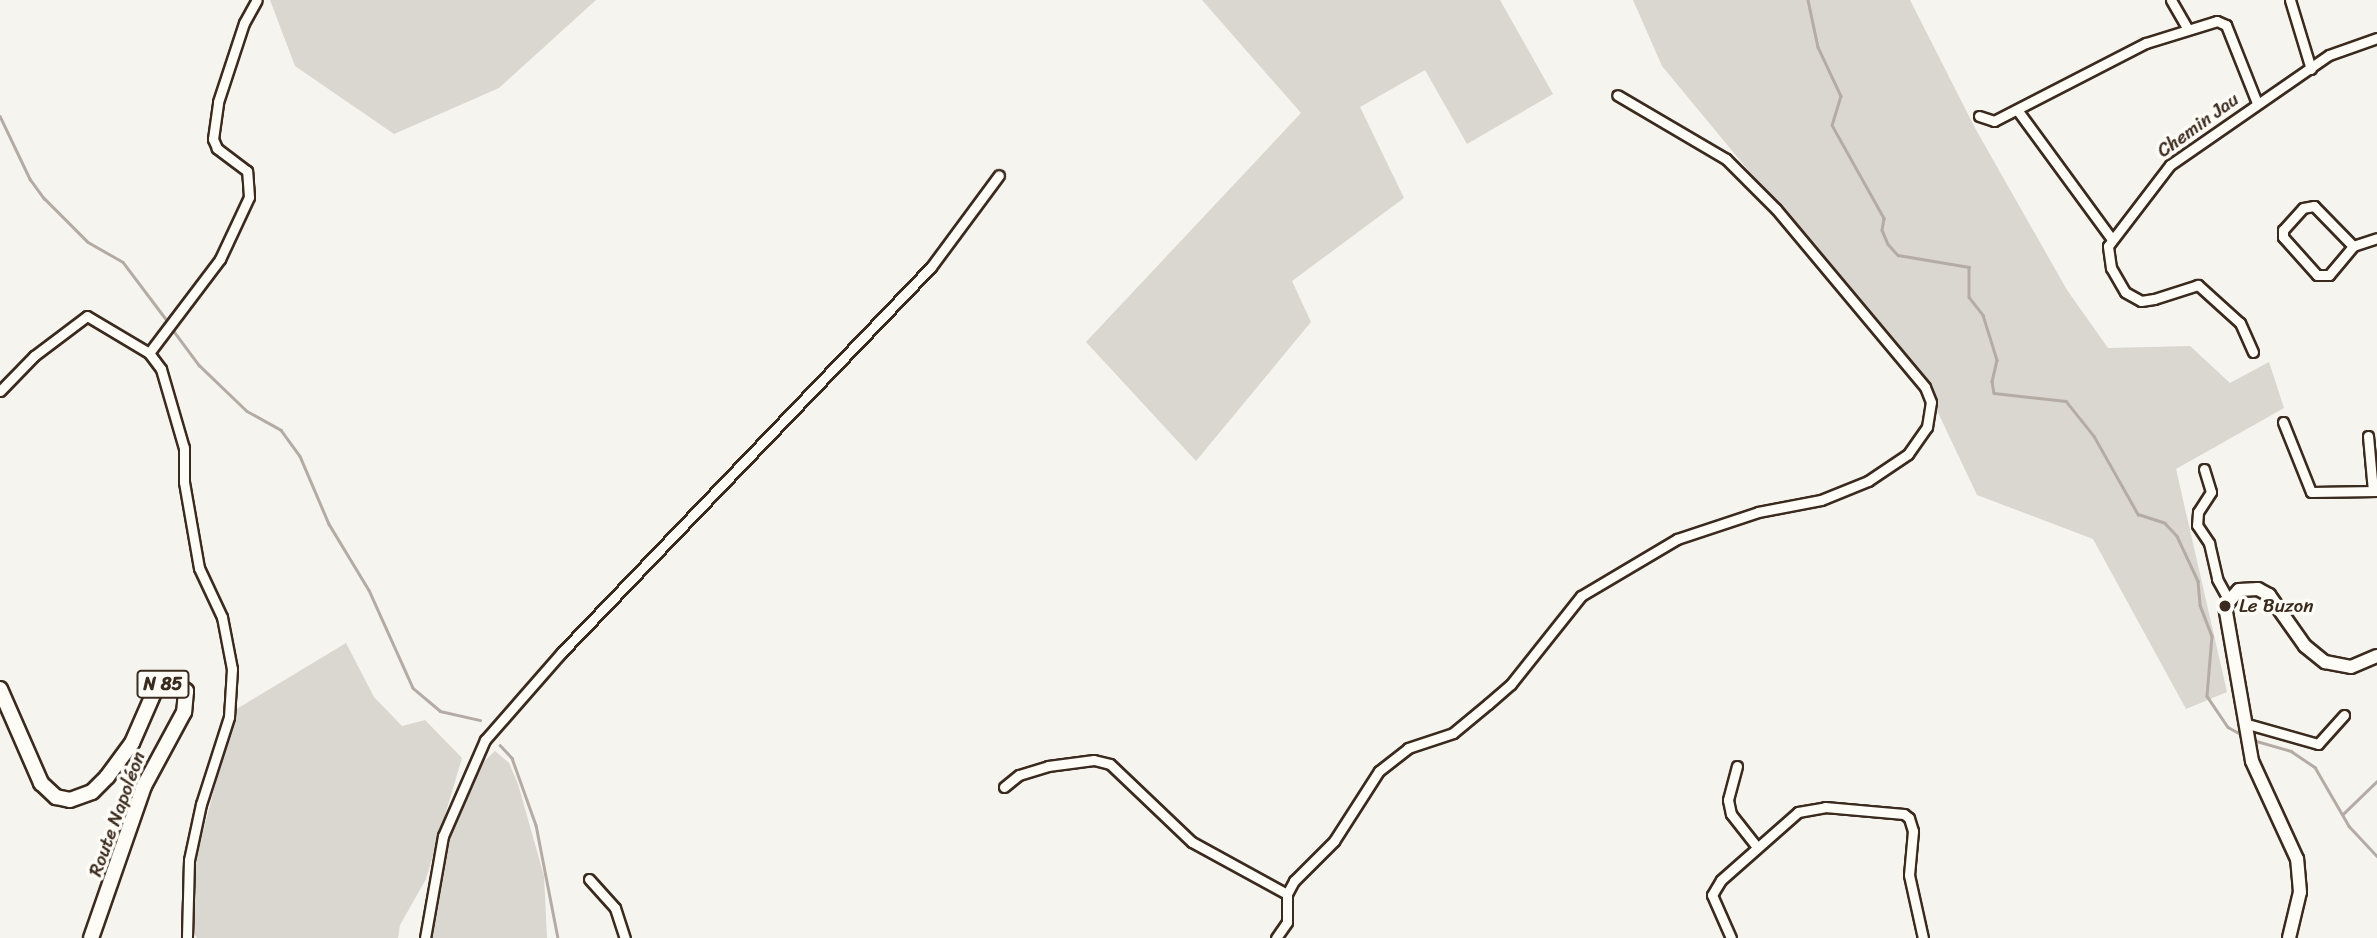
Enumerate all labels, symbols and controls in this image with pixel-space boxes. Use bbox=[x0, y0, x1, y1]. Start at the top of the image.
street label: Chemin Jau bbox=[2153, 88, 2243, 162]
place label: Le Buzon bbox=[2239, 595, 2314, 617]
marker: Le Buzon bbox=[2217, 598, 2233, 614]
road number: N 85 bbox=[135, 670, 191, 698]
street label: Route Napoléon bbox=[84, 749, 150, 879]

